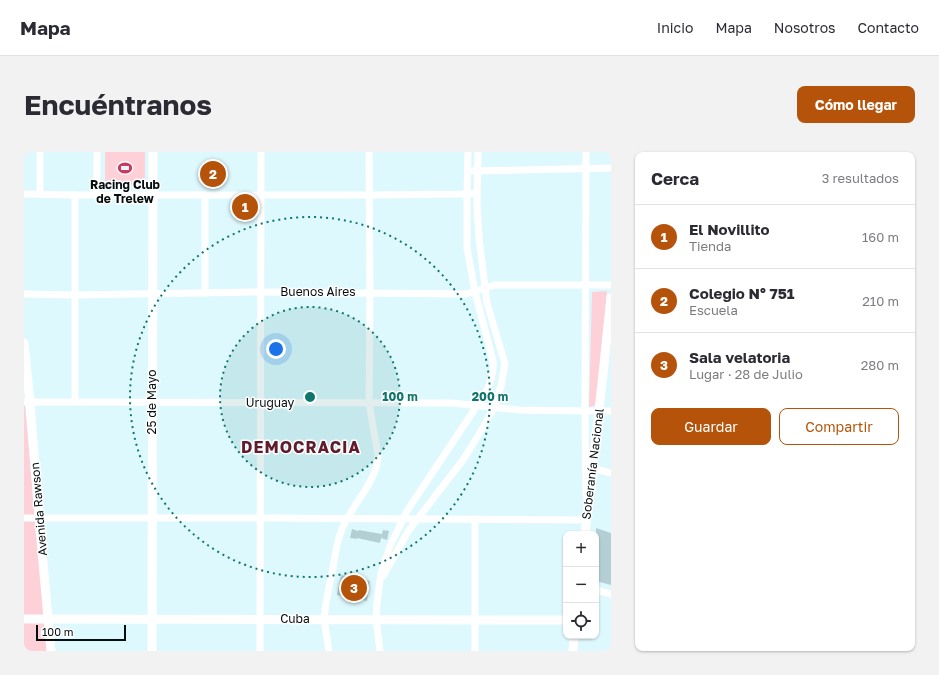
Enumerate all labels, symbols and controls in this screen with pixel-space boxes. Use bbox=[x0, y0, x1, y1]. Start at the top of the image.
text: Mapa bbox=[20, 16, 71, 39]
text: Inicio bbox=[657, 19, 693, 36]
text: Mapa bbox=[715, 19, 752, 36]
text: Nosotros bbox=[774, 19, 835, 36]
text: Contacto bbox=[857, 19, 919, 36]
button: Cómo llegar bbox=[797, 86, 915, 123]
text: Encuéntranos bbox=[24, 88, 212, 121]
pin: 2 bbox=[200, 159, 226, 189]
sports icon: Racing Club de Trelew bbox=[117, 160, 133, 176]
text: Cerca bbox=[651, 168, 699, 189]
text: 3 resultados bbox=[822, 170, 899, 186]
place label: Racing Club de Trelew bbox=[90, 177, 161, 206]
pin: 1 bbox=[232, 192, 258, 222]
text: El Novillito bbox=[689, 220, 770, 238]
text: 1 bbox=[661, 229, 667, 245]
text: 160 m bbox=[862, 229, 899, 245]
text: Tienda bbox=[689, 238, 731, 254]
street label: Buenos Aires bbox=[280, 284, 356, 299]
text: Colegio N° 751 bbox=[689, 284, 795, 302]
text: 2 bbox=[660, 293, 668, 309]
text: 210 m bbox=[862, 293, 899, 309]
text: Escuela bbox=[689, 302, 738, 318]
your location bbox=[266, 339, 286, 359]
text: Sala velatoria bbox=[689, 348, 790, 366]
text: 3 bbox=[660, 357, 668, 373]
text: 280 m bbox=[861, 357, 899, 373]
text: Lugar · 28 de Julio bbox=[689, 366, 803, 382]
street label: 25 de Mayo bbox=[144, 370, 159, 434]
text: 100 m bbox=[382, 389, 418, 404]
text: 200 m bbox=[472, 389, 508, 404]
centre of rings bbox=[303, 390, 317, 404]
street label: Uruguay bbox=[246, 395, 295, 410]
street label: Soberanía Nacional bbox=[578, 407, 607, 520]
button: Guardar bbox=[651, 408, 771, 445]
button: Compartir bbox=[779, 408, 899, 445]
district label: DEMOCRACIA bbox=[241, 437, 361, 457]
street label: Avenida Rawson bbox=[27, 462, 50, 556]
map controls bbox=[563, 531, 599, 639]
button: + bbox=[563, 531, 599, 567]
button: − bbox=[563, 567, 599, 603]
pin: 3 bbox=[341, 573, 367, 603]
button: locate bbox=[563, 603, 599, 639]
street label: Cuba bbox=[280, 611, 310, 626]
scale bar bbox=[36, 623, 126, 642]
text: 100 m bbox=[42, 625, 73, 638]

